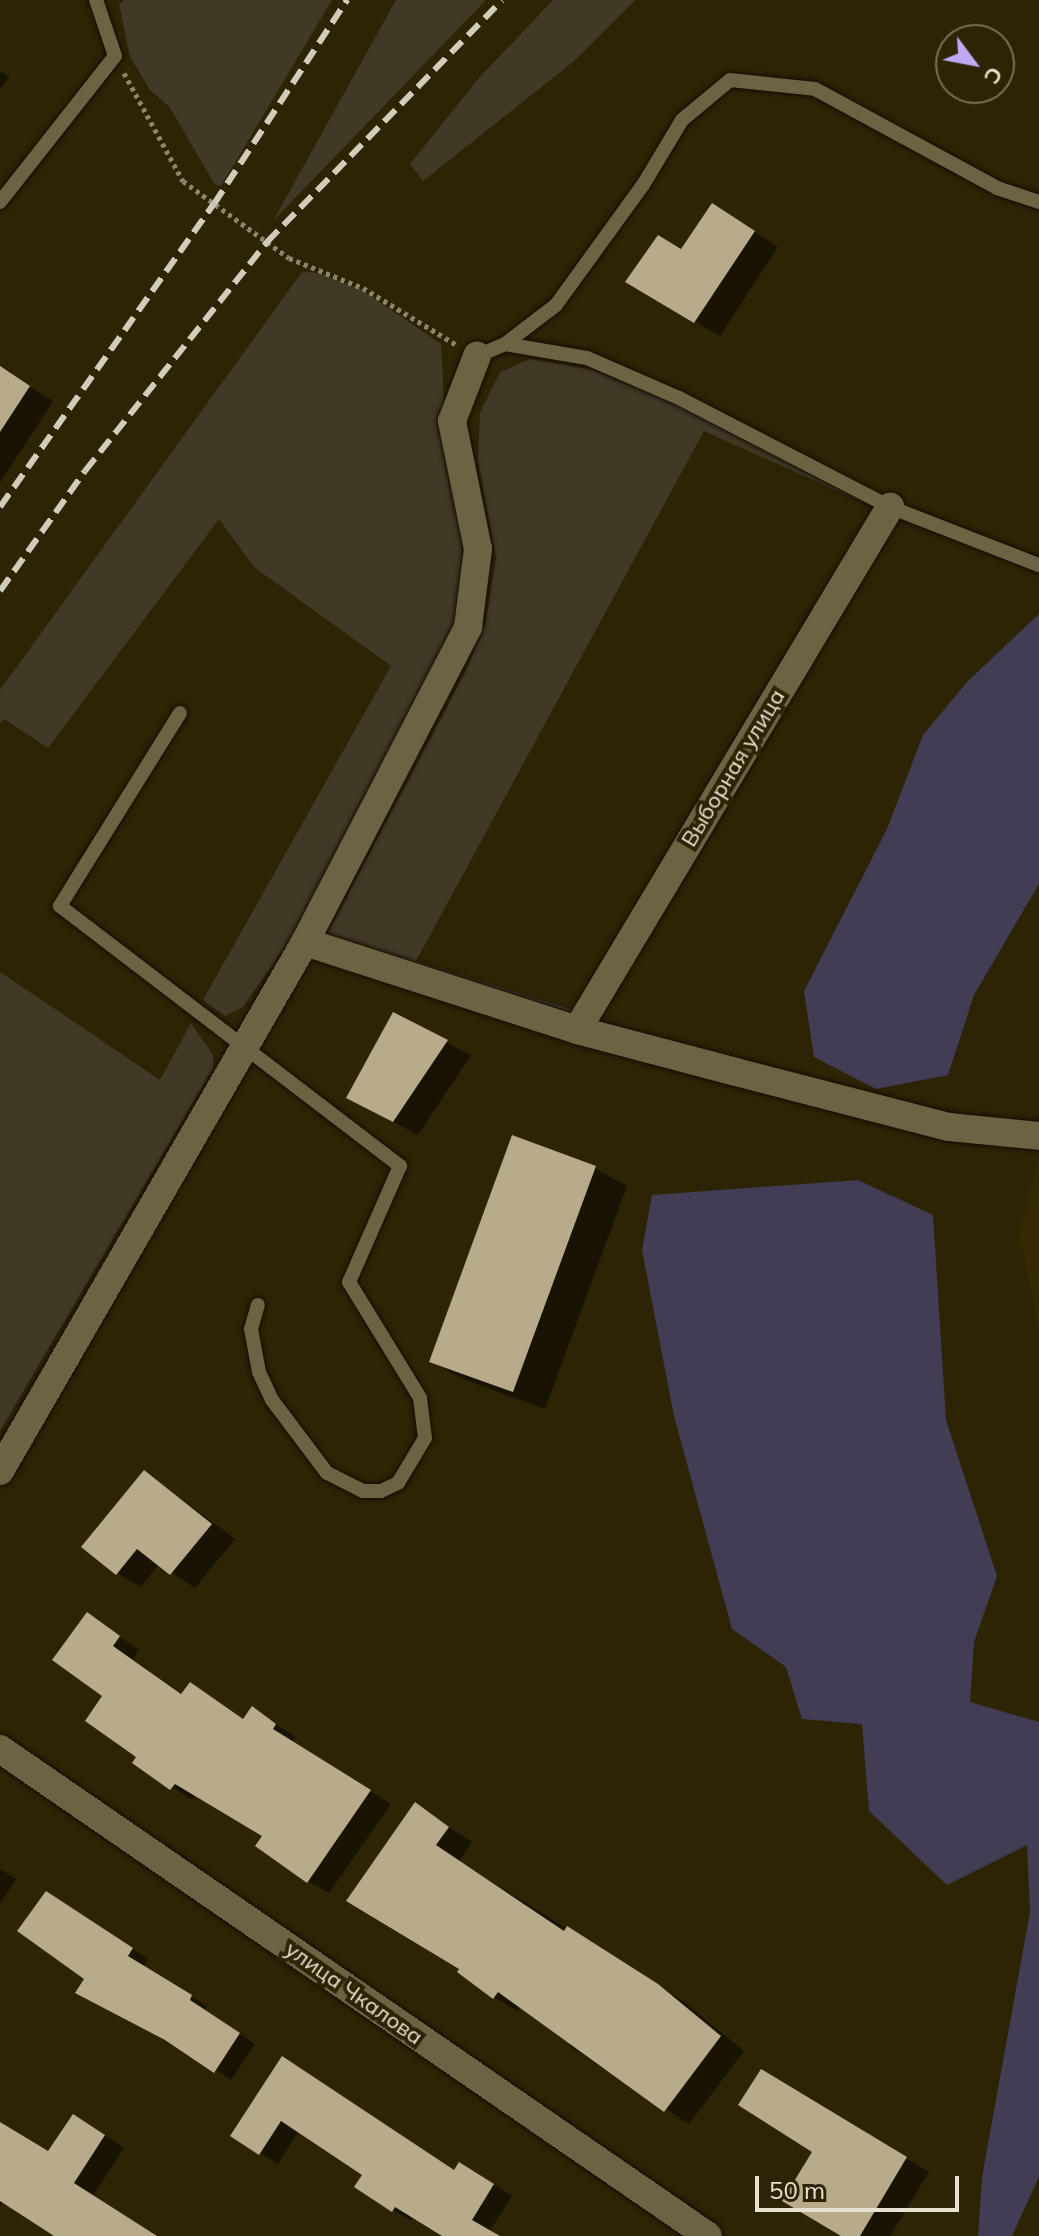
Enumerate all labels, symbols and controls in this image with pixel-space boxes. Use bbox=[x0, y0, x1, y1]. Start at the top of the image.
north arrow bbox=[935, 24, 1015, 104]
text: С bbox=[978, 62, 1010, 89]
street label: Выборная улица bbox=[676, 685, 790, 851]
street label: улица Чкалова bbox=[280, 1936, 428, 2050]
scale bar bbox=[759, 2160, 963, 2210]
text: 50 m bbox=[769, 2175, 825, 2205]

